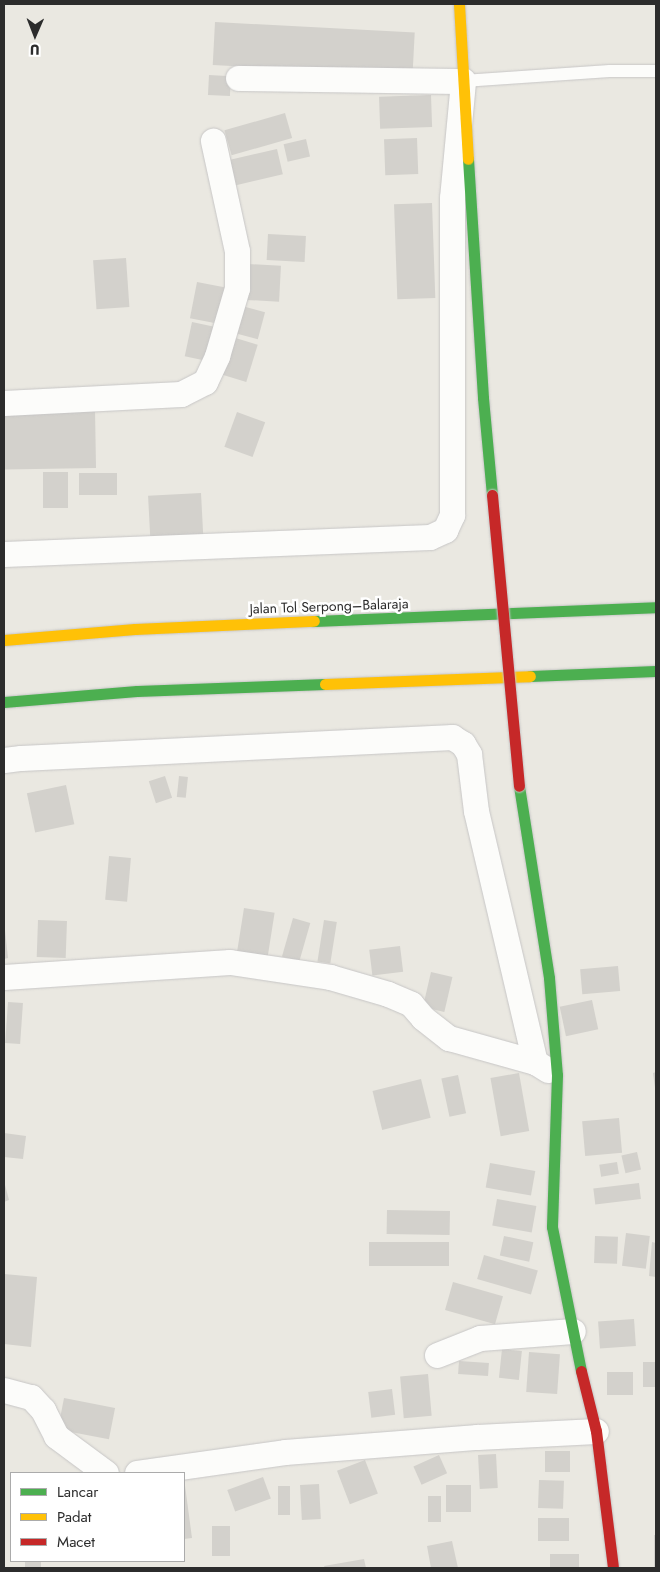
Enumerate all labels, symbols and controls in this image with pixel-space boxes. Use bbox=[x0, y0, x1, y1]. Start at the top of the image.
north arrow bbox=[10, 10, 60, 60]
text: U bbox=[30, 40, 40, 60]
street label: Jalan Tol Serpong–Balaraja bbox=[249, 595, 409, 617]
legend bbox=[10, 1472, 185, 1562]
text: Lancar bbox=[57, 1481, 98, 1503]
text: Padat bbox=[57, 1506, 91, 1528]
text: Macet bbox=[57, 1531, 95, 1553]

